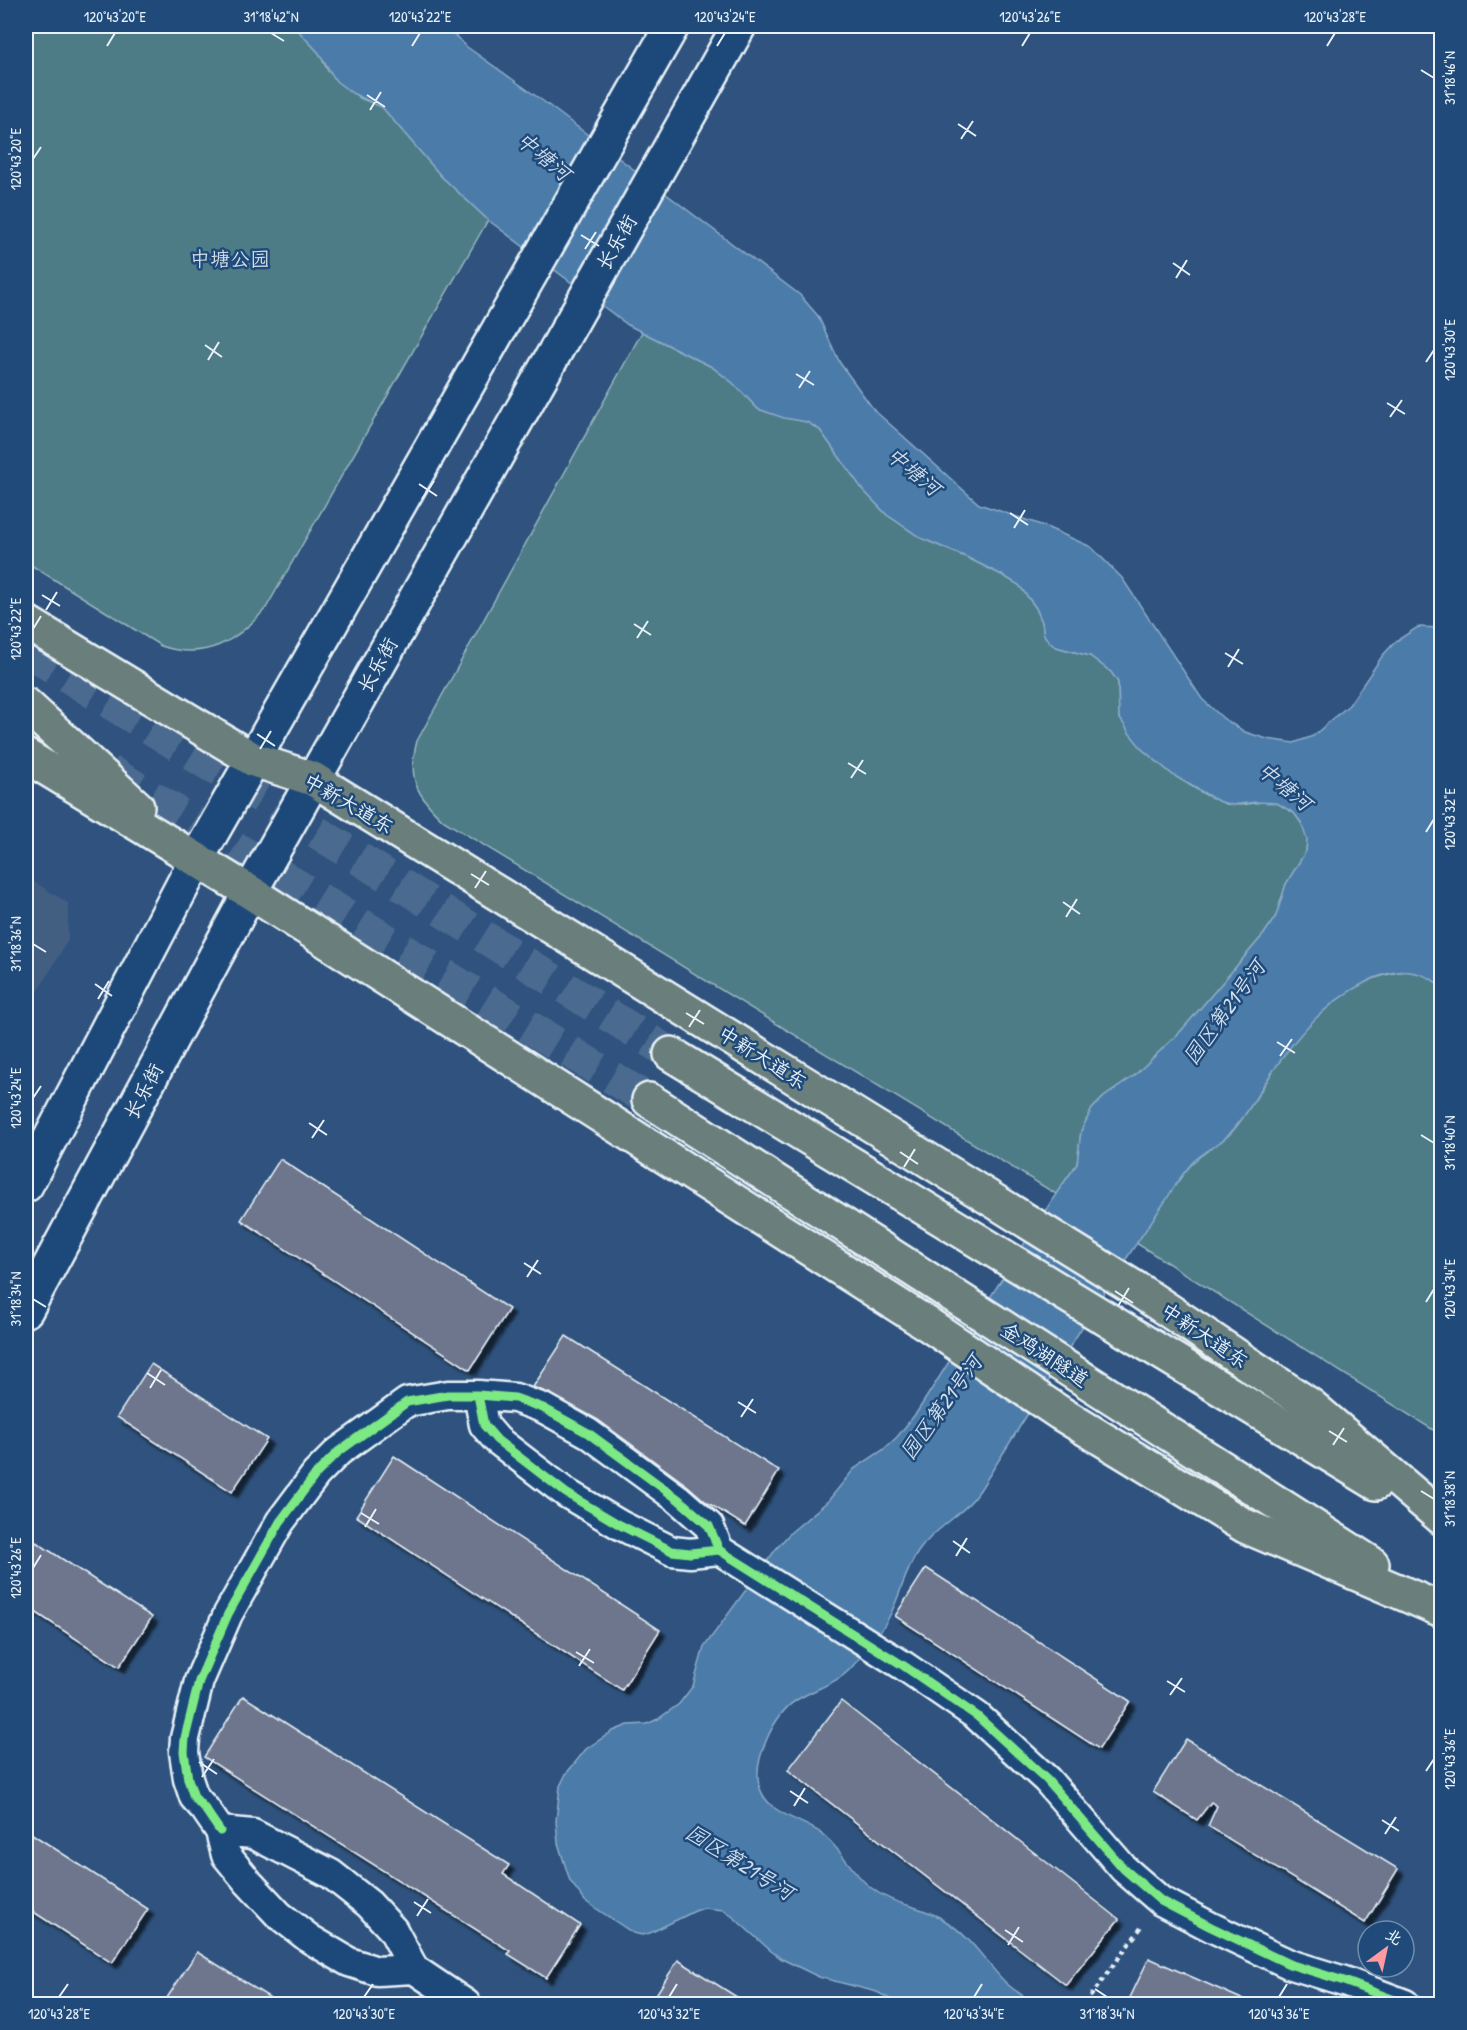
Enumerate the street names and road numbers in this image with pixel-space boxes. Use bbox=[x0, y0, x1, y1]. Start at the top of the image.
street label: 长乐街 bbox=[589, 209, 643, 275]
street label: 长乐街 bbox=[351, 632, 403, 698]
street label: 中新大道东 bbox=[299, 766, 399, 840]
street label: 中新大道东 bbox=[713, 1019, 813, 1095]
street label: 长乐街 bbox=[117, 1058, 169, 1124]
street label: 中新大道东 bbox=[1156, 1296, 1254, 1374]
street label: 金鸡湖隧道 bbox=[996, 1315, 1094, 1393]

